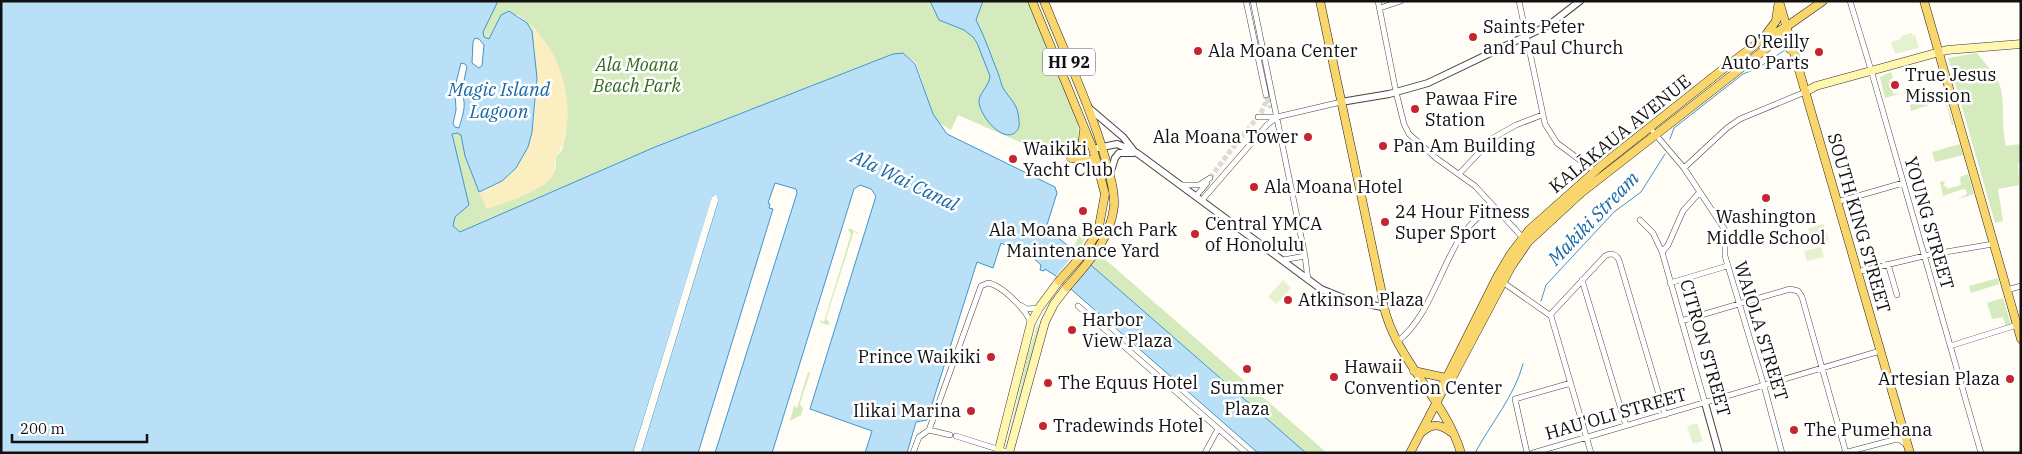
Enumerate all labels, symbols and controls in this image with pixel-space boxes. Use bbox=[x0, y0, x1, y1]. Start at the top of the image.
place label: Saints Peter and Paul Church bbox=[1483, 15, 1623, 59]
place label: O'Reilly Auto Parts bbox=[1721, 30, 1809, 74]
marker: Saints Peter and Paul Church bbox=[1467, 31, 1479, 43]
place label: Ala Moana Center bbox=[1208, 39, 1358, 62]
marker: Ala Moana Center bbox=[1192, 45, 1204, 57]
marker: O'Reilly Auto Parts bbox=[1813, 46, 1825, 58]
road number: HI 92 bbox=[1043, 48, 1095, 76]
park label: Ala Moana Beach Park bbox=[592, 53, 681, 97]
place label: True Jesus Mission bbox=[1905, 63, 1996, 107]
street label: KALĀKAUA AVENUE bbox=[1544, 69, 1695, 198]
water label: Magic Island Lagoon bbox=[447, 77, 551, 123]
marker: True Jesus Mission bbox=[1889, 79, 1901, 91]
place label: Pawaa Fire Station bbox=[1425, 87, 1517, 131]
marker: Pawaa Fire Station bbox=[1409, 103, 1421, 115]
place label: Ala Moana Tower bbox=[1153, 125, 1298, 148]
street label: SOUTH KING STREET bbox=[1823, 130, 1896, 316]
marker: Ala Moana Tower bbox=[1302, 131, 1314, 143]
place label: Pan Am Building bbox=[1393, 134, 1535, 157]
place label: Waikiki Yacht Club bbox=[1023, 137, 1113, 181]
marker: Pan Am Building bbox=[1377, 140, 1389, 152]
water label: Ala Wai Canal bbox=[846, 143, 963, 216]
marker: Waikiki Yacht Club bbox=[1007, 153, 1019, 165]
street label: YOUNG STREET bbox=[1900, 154, 1960, 292]
water label: Makiki Stream bbox=[1542, 166, 1644, 271]
place label: Ala Moana Hotel bbox=[1264, 175, 1403, 198]
marker: Ala Moana Hotel bbox=[1248, 181, 1260, 193]
marker: Washington Middle School bbox=[1760, 192, 1772, 204]
place label: 24 Hour Fitness Super Sport bbox=[1395, 200, 1530, 244]
marker: Ala Moana Beach Park Maintenance Yard bbox=[1077, 205, 1089, 217]
place label: Washington Middle School bbox=[1706, 205, 1826, 249]
place label: Central YMCA of Honolulu bbox=[1205, 212, 1323, 256]
marker: 24 Hour Fitness Super Sport bbox=[1379, 216, 1391, 228]
place label: Ala Moana Beach Park Maintenance Yard bbox=[989, 218, 1178, 262]
marker: Central YMCA of Honolulu bbox=[1189, 228, 1201, 240]
street label: WAIOLA STREET bbox=[1729, 258, 1794, 404]
street label: CITRON STREET bbox=[1675, 277, 1736, 419]
place label: Atkinson Plaza bbox=[1298, 288, 1424, 311]
marker: Atkinson Plaza bbox=[1282, 294, 1294, 306]
place label: Harbor View Plaza bbox=[1082, 308, 1173, 352]
marker: Harbor View Plaza bbox=[1066, 324, 1078, 336]
place label: Prince Waikiki bbox=[858, 345, 981, 368]
marker: Prince Waikiki bbox=[985, 351, 997, 363]
place label: Hawaii Convention Center bbox=[1344, 355, 1502, 399]
marker: Summer Plaza bbox=[1241, 363, 1253, 375]
place label: Artesian Plaza bbox=[1878, 367, 2000, 390]
place label: The Equus Hotel bbox=[1058, 371, 1198, 394]
marker: Hawaii Convention Center bbox=[1328, 371, 1340, 383]
marker: Artesian Plaza bbox=[2004, 373, 2016, 385]
place label: Summer Plaza bbox=[1210, 376, 1284, 420]
marker: The Equus Hotel bbox=[1042, 377, 1054, 389]
street label: HAU'OLI STREET bbox=[1542, 382, 1690, 445]
place label: Ilikai Marina bbox=[853, 399, 961, 422]
marker: Ilikai Marina bbox=[965, 405, 977, 417]
scale bar bbox=[12, 412, 148, 444]
place label: Tradewinds Hotel bbox=[1053, 414, 1204, 437]
place label: The Pumehana bbox=[1804, 418, 1933, 441]
text: 200 m bbox=[20, 419, 65, 438]
marker: Tradewinds Hotel bbox=[1037, 420, 1049, 432]
marker: The Pumehana bbox=[1788, 424, 1800, 436]

